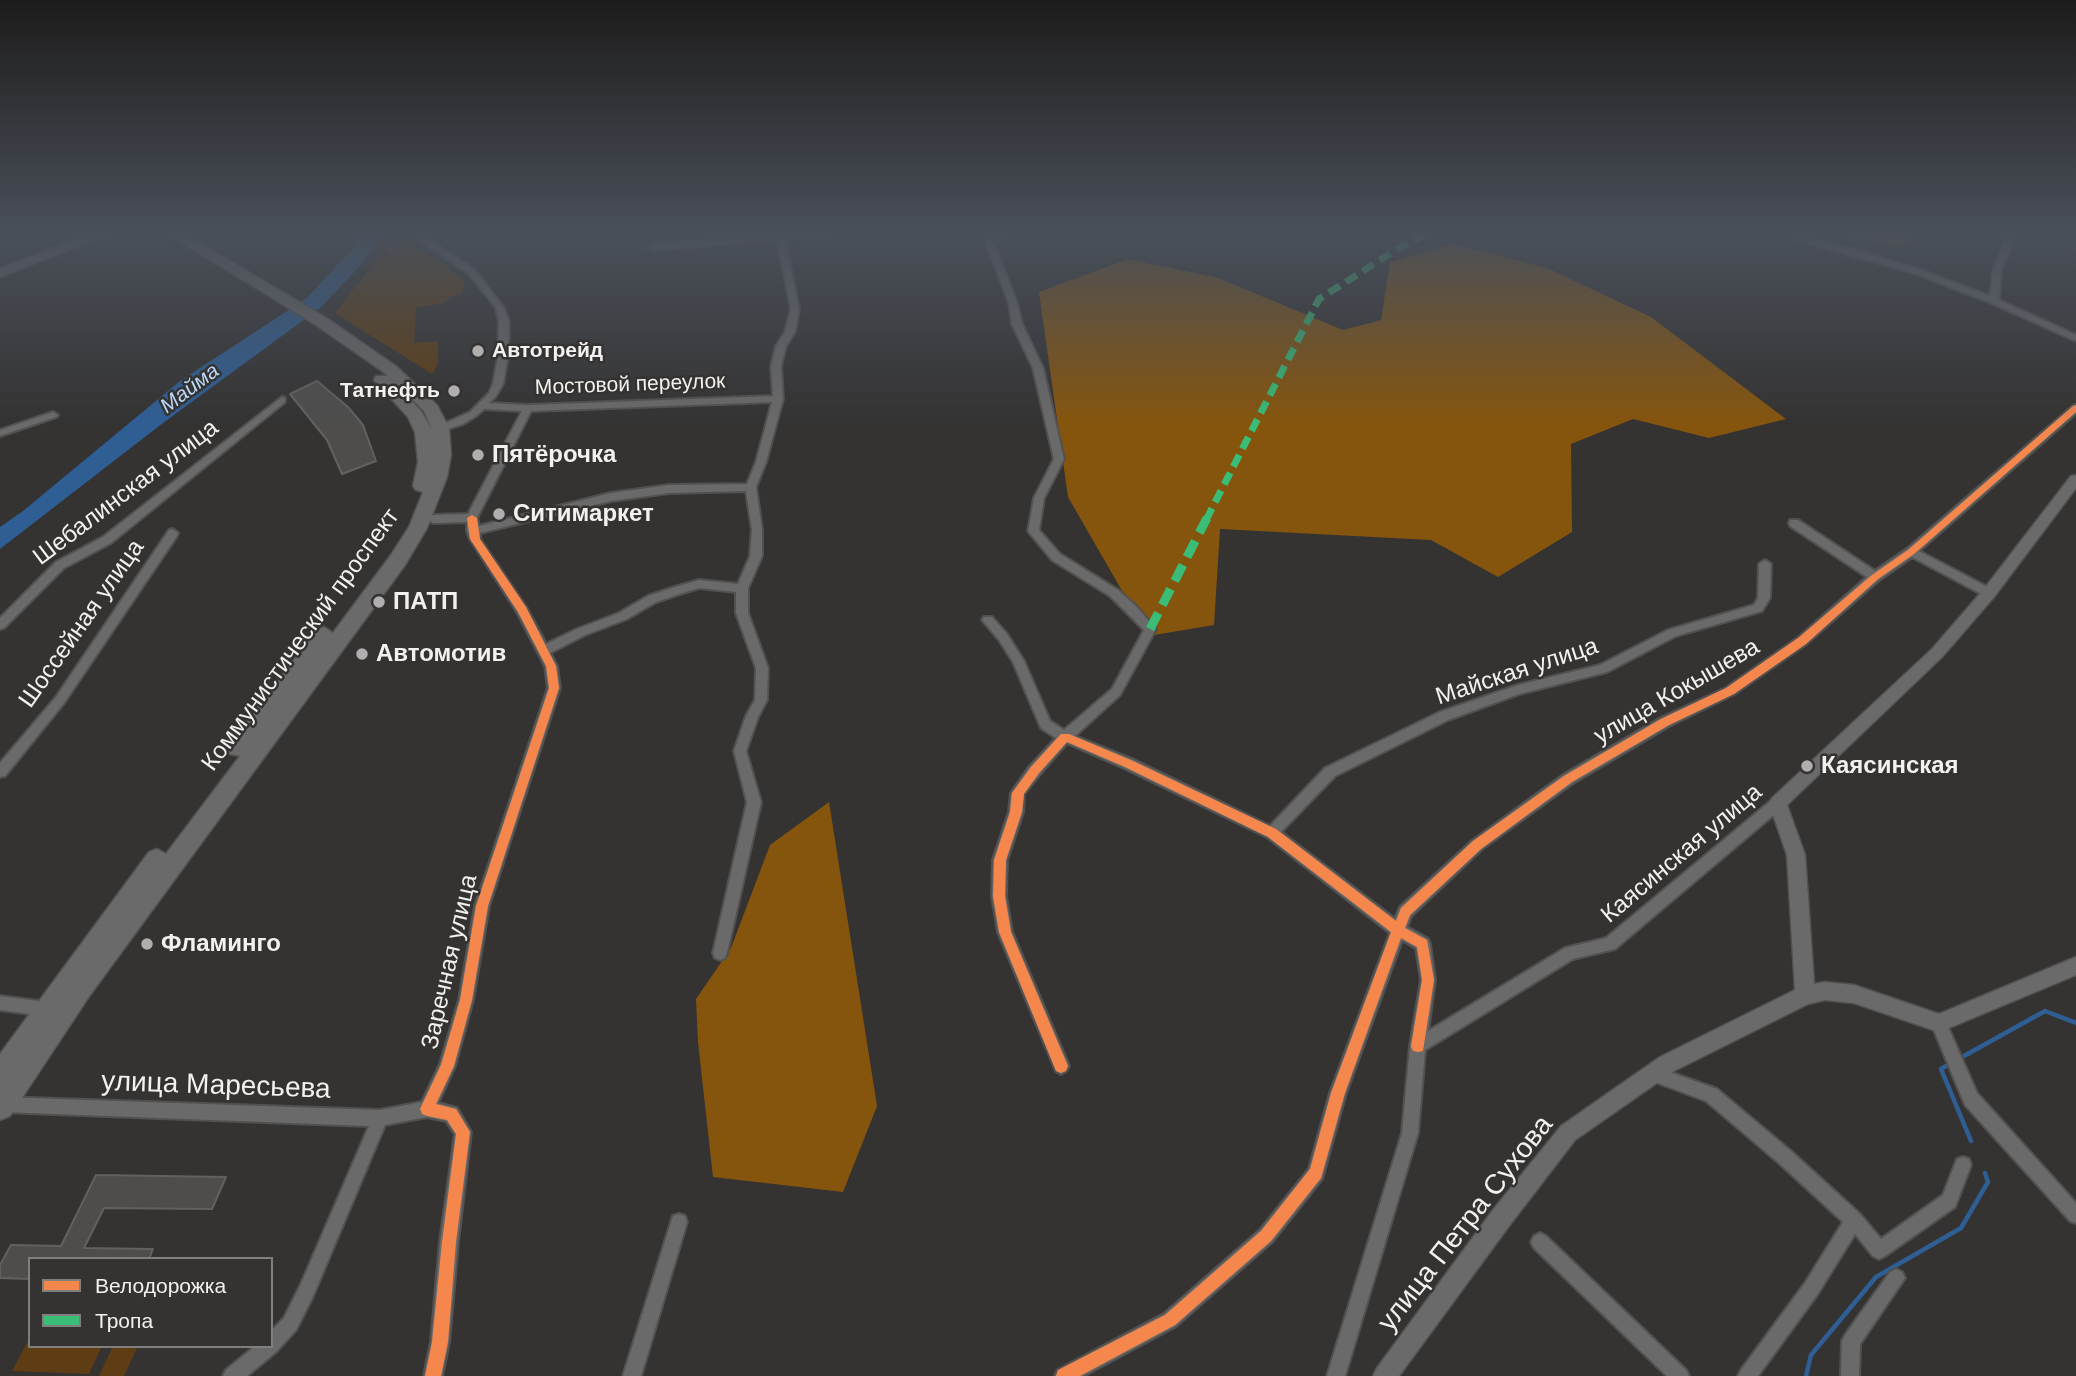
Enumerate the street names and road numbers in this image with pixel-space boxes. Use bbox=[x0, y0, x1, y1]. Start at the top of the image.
street label: Мостовой переулок bbox=[534, 369, 726, 401]
street label: Шебалинская улица bbox=[28, 414, 224, 572]
street label: Коммунистический проспект bbox=[196, 503, 406, 777]
street label: Шоссейная улица bbox=[13, 535, 151, 713]
street label: Майская улица bbox=[1432, 632, 1602, 712]
street label: улица Кокышева bbox=[1589, 633, 1765, 751]
street label: Каясинская улица bbox=[1596, 778, 1768, 930]
street label: Заречная улица bbox=[416, 872, 484, 1052]
street label: улица Маресьева bbox=[101, 1065, 331, 1107]
street label: улица Петра Сухова bbox=[1371, 1109, 1561, 1339]

